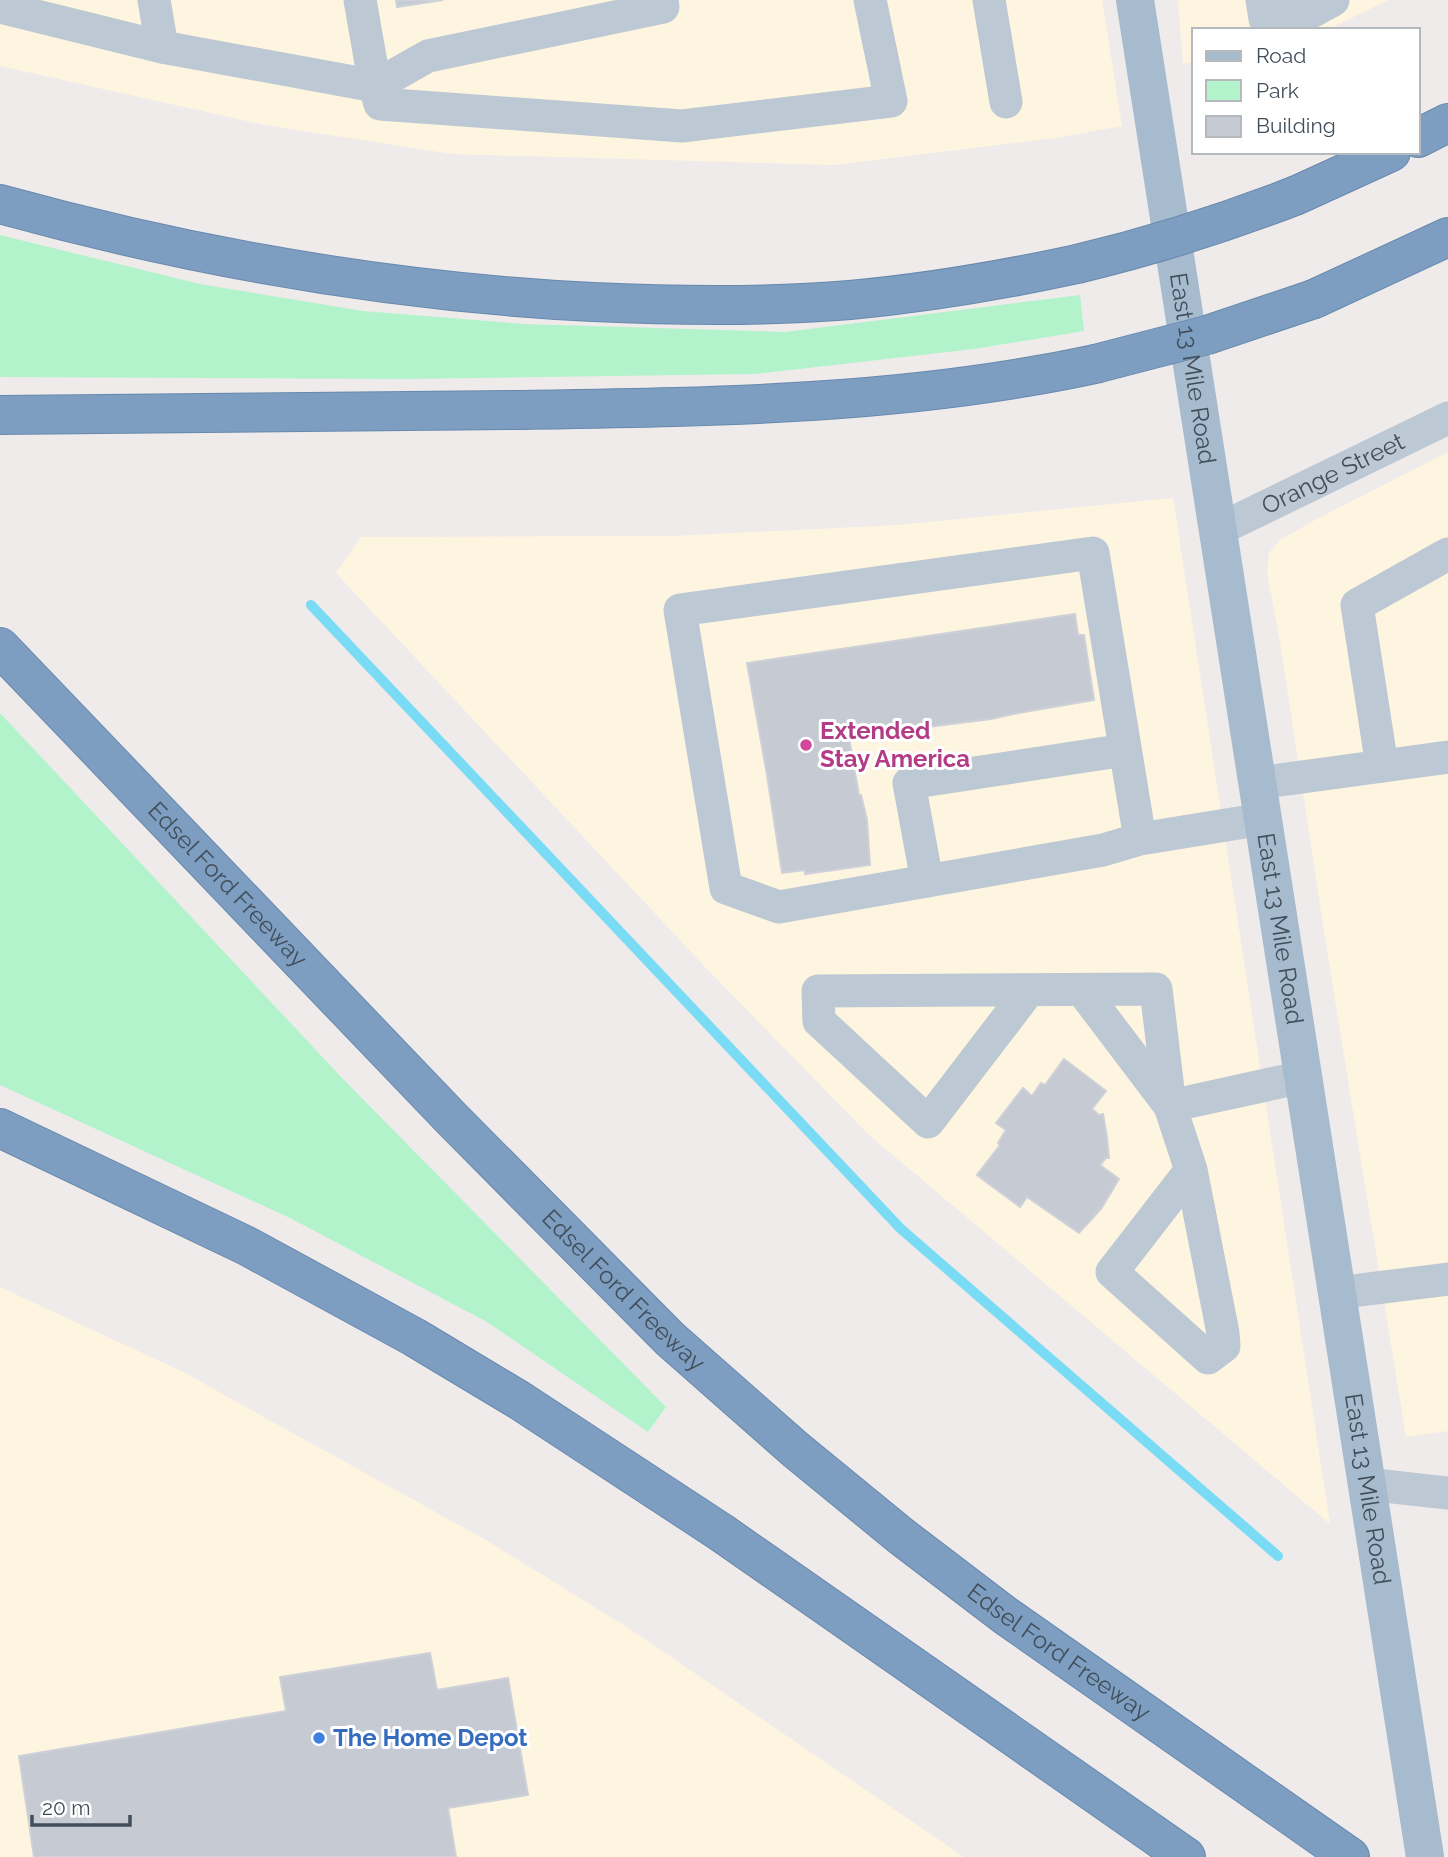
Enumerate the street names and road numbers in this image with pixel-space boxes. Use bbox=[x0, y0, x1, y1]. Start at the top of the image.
street label: East 13 Mile Road bbox=[1164, 271, 1222, 466]
street label: Orange Street bbox=[1257, 427, 1409, 520]
street label: Edsel Ford Freeway bbox=[142, 796, 314, 973]
street label: East 13 Mile Road bbox=[1251, 831, 1310, 1026]
street label: Edsel Ford Freeway bbox=[536, 1203, 711, 1377]
street label: East 13 Mile Road bbox=[1339, 1391, 1397, 1587]
street label: Edsel Ford Freeway bbox=[962, 1577, 1156, 1727]

